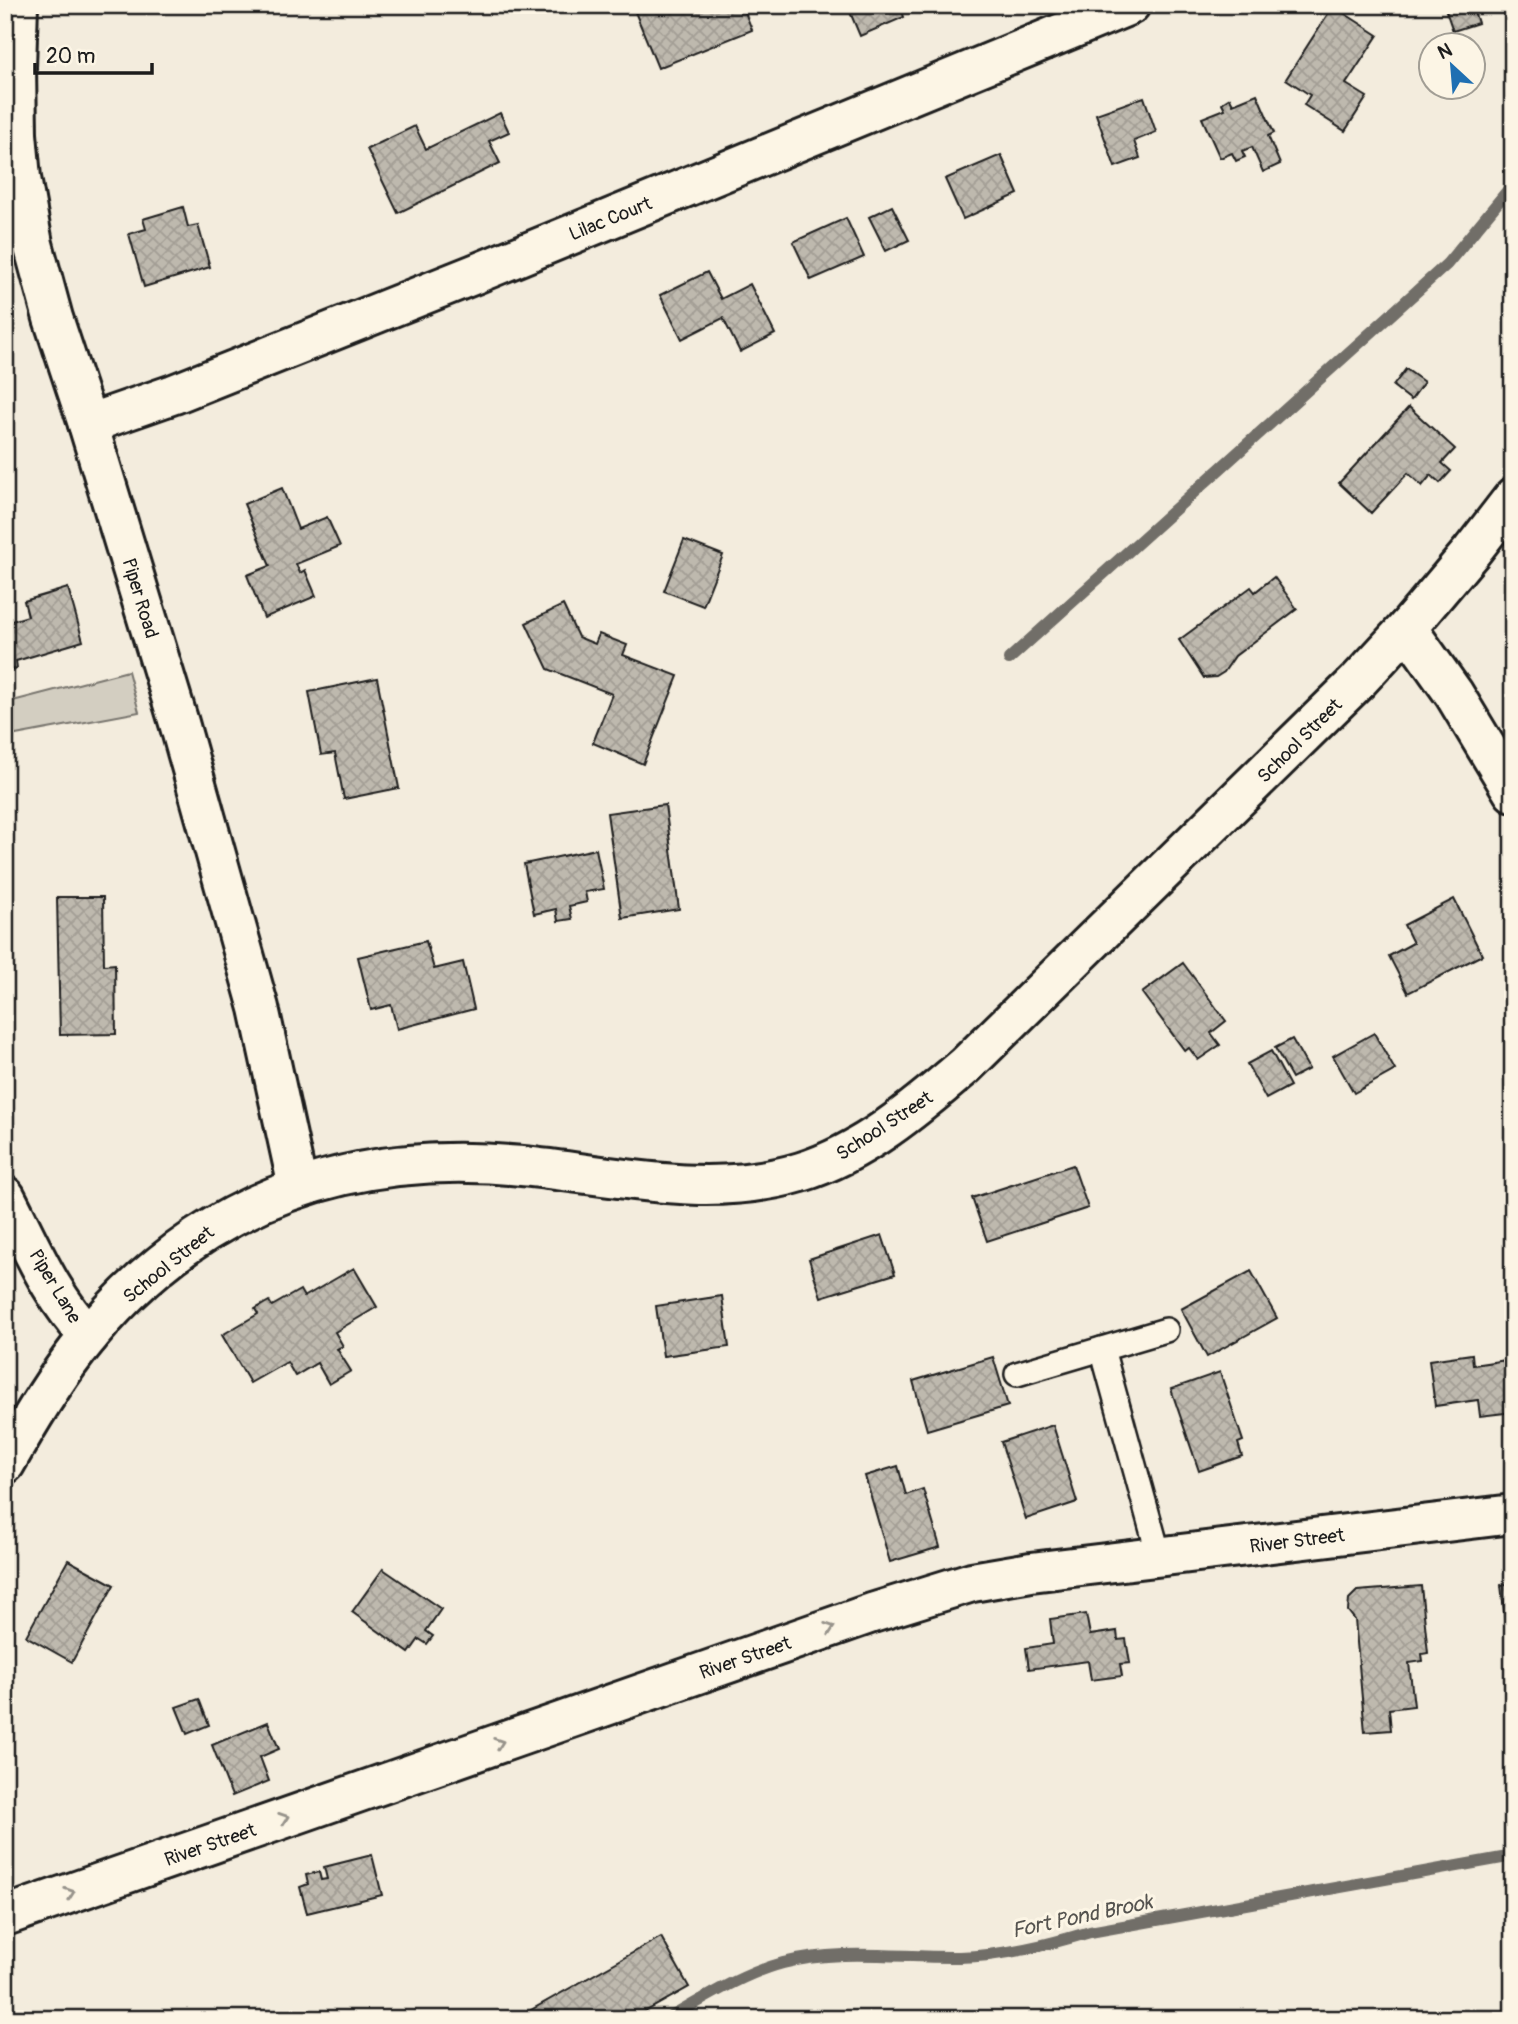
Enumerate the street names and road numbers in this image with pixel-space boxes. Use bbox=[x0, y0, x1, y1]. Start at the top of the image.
street label: Lilac Court bbox=[565, 191, 656, 246]
street label: Piper Road bbox=[117, 555, 164, 641]
street label: School Street bbox=[1252, 693, 1347, 788]
street label: School Street bbox=[832, 1086, 938, 1166]
street label: School Street bbox=[118, 1221, 219, 1309]
street label: Piper Lane bbox=[24, 1245, 87, 1328]
street label: River Street bbox=[1248, 1523, 1346, 1559]
street label: River Street bbox=[696, 1631, 795, 1685]
street label: River Street bbox=[161, 1818, 260, 1872]

